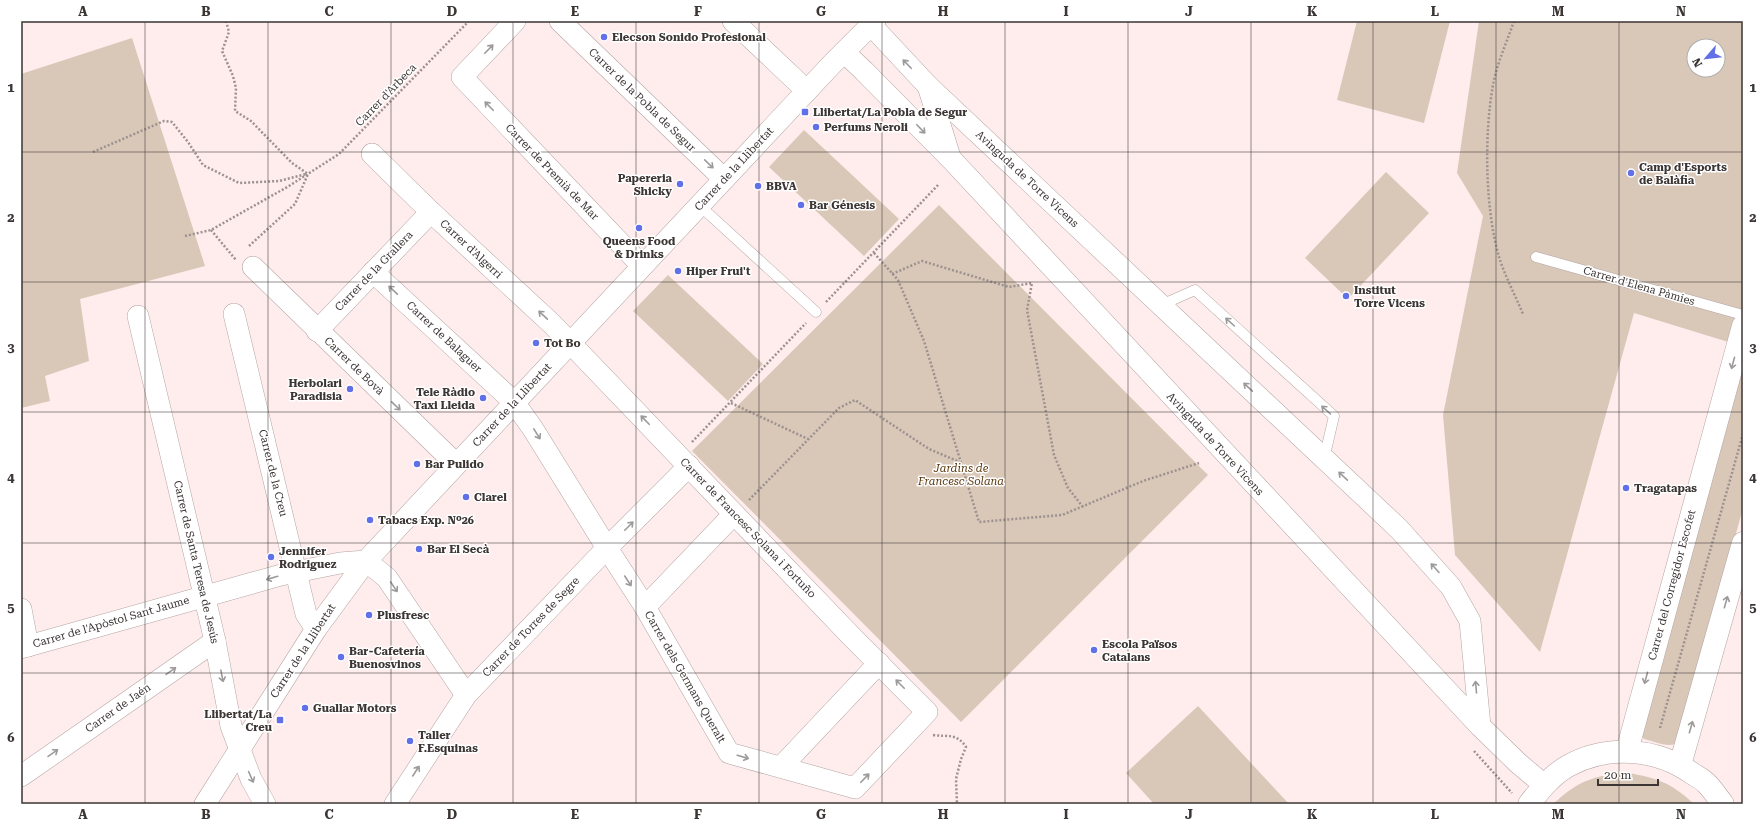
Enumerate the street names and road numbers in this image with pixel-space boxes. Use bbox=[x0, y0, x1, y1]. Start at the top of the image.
street label: Carrer de la Pobla de Segur bbox=[586, 45, 698, 155]
street label: Carrer d'Arbeca bbox=[353, 61, 419, 129]
street label: Carrer de Premià de Mar bbox=[503, 121, 602, 223]
street label: Carrer de la Llibertat bbox=[692, 124, 776, 214]
street label: Avinguda de Torre Vicens bbox=[973, 128, 1081, 230]
street label: Carrer d'Algerri bbox=[437, 217, 505, 281]
street label: Carrer de la Grallera bbox=[332, 228, 416, 314]
street label: Carrer d'Elena Pàmies bbox=[1582, 264, 1696, 308]
street label: Carrer de Balaguer bbox=[404, 299, 485, 376]
street label: Carrer de Bovà bbox=[321, 334, 387, 398]
street label: Carrer de la Llibertat bbox=[470, 360, 554, 450]
street label: Avinguda de Torre Vicens bbox=[1164, 390, 1266, 498]
street label: Carrer de la Creu bbox=[256, 428, 290, 518]
street label: Carrer de Francesc Solana i Fortuño bbox=[677, 455, 819, 601]
street label: Carrer de Santa Teresa de Jesús bbox=[171, 479, 221, 645]
street label: Carrer del Corregidor Escofet bbox=[1646, 508, 1698, 662]
street label: Carrer de Torres de Segre bbox=[480, 574, 582, 680]
street label: Carrer de l'Apòstol Sant Jaume bbox=[31, 593, 191, 651]
street label: Carrer de la Llibertat bbox=[268, 601, 338, 701]
street label: Carrer dels Germans Queralt bbox=[642, 609, 728, 745]
street label: Carrer de Jaén bbox=[83, 681, 153, 735]

